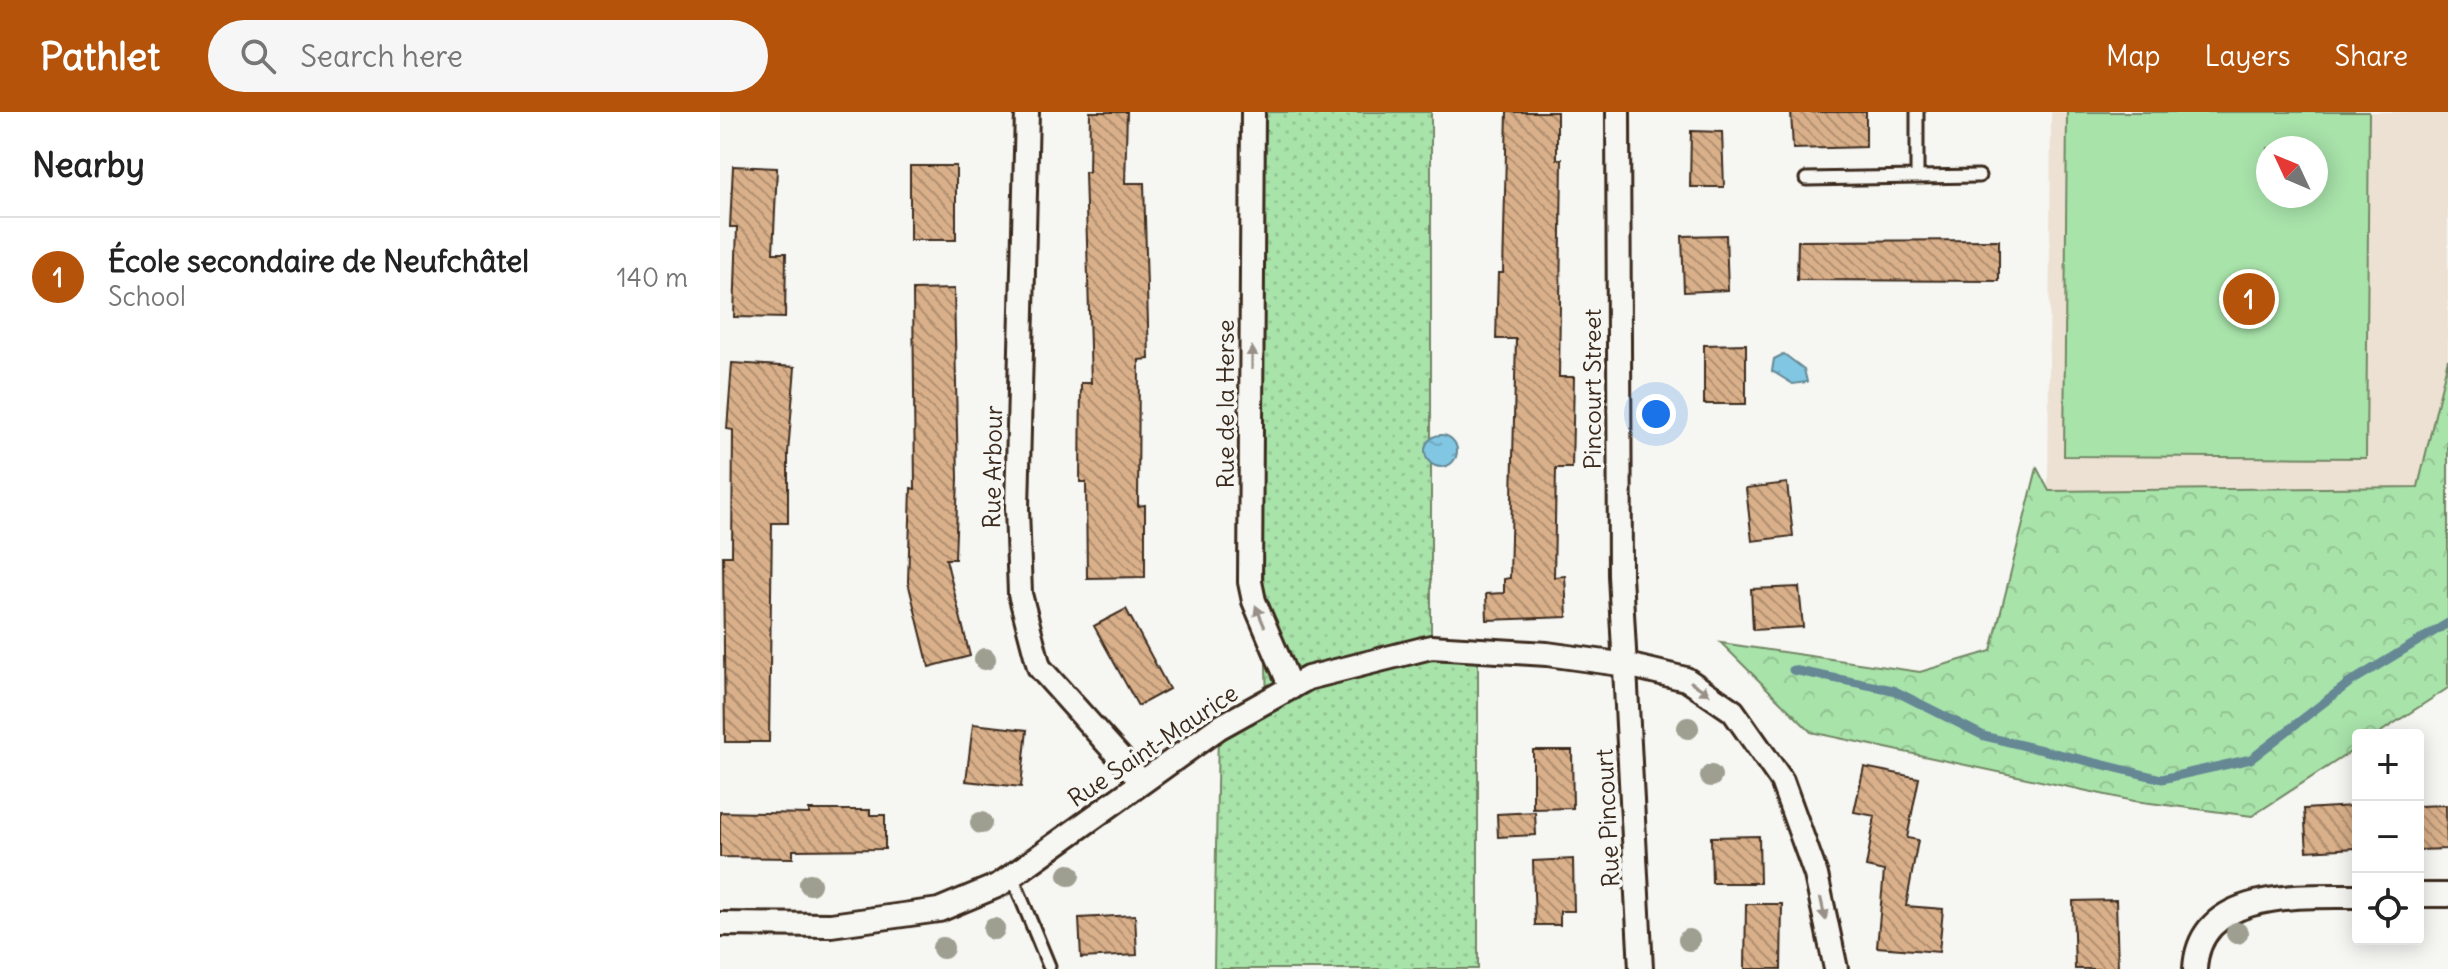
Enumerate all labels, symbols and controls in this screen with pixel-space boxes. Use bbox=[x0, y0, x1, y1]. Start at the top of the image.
search box bbox=[208, 20, 768, 92]
text: Pathlet bbox=[40, 33, 160, 80]
icon: search bbox=[236, 34, 280, 78]
text: Search here bbox=[300, 37, 463, 75]
text: Map bbox=[2106, 38, 2161, 74]
text: Layers bbox=[2205, 38, 2291, 74]
text: Share bbox=[2335, 38, 2408, 74]
north arrow bbox=[2256, 136, 2328, 208]
text: Nearby bbox=[32, 143, 145, 186]
text: École secondaire de Neufchâtel bbox=[108, 242, 529, 280]
text: 1 bbox=[53, 261, 63, 294]
text: 140 m bbox=[617, 261, 688, 294]
pin: 1 bbox=[2223, 269, 2275, 329]
text: School bbox=[108, 280, 186, 313]
street label: Pincourt Street bbox=[1577, 309, 1607, 469]
street label: Rue de la Herse bbox=[1210, 320, 1240, 488]
one-way arrow bbox=[1246, 345, 1258, 370]
your location bbox=[1636, 394, 1676, 434]
street label: Rue Arbour bbox=[976, 405, 1008, 529]
one-way arrow bbox=[1254, 604, 1267, 628]
street label: Rue Saint-Maurice bbox=[1062, 677, 1243, 813]
one-way arrow bbox=[1689, 681, 1711, 695]
map controls bbox=[2352, 729, 2424, 945]
button: + bbox=[2352, 729, 2424, 801]
street label: Rue Pincourt bbox=[1588, 748, 1626, 888]
button: − bbox=[2352, 801, 2424, 873]
button: locate bbox=[2352, 873, 2424, 945]
one-way arrow bbox=[1817, 896, 1830, 921]

